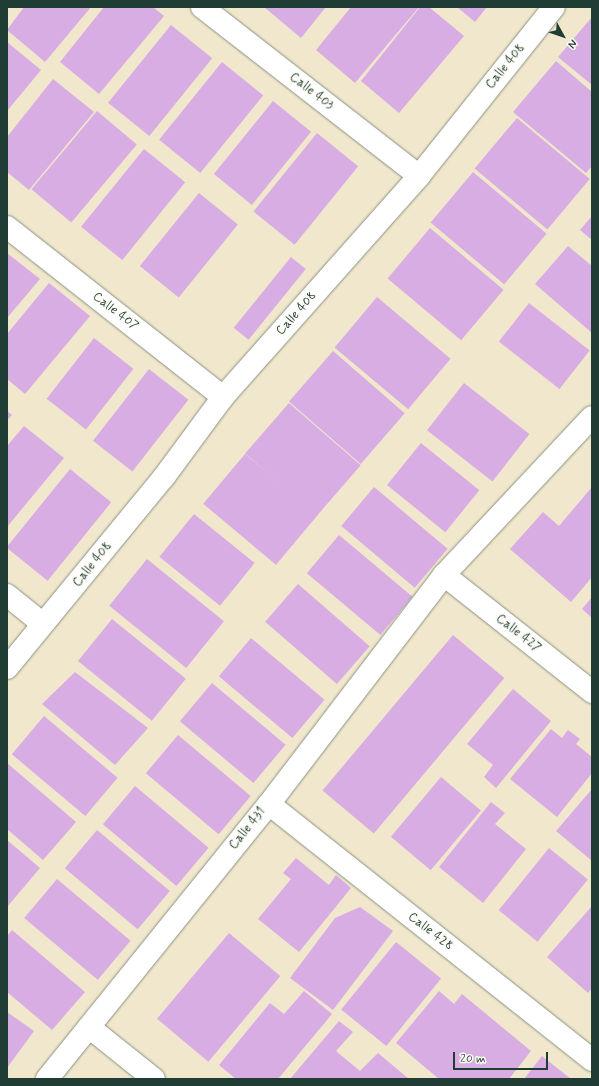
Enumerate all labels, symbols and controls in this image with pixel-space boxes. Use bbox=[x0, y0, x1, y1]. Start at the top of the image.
north arrow bbox=[543, 16, 583, 56]
text: N bbox=[564, 36, 580, 51]
street label: Calle 408 bbox=[483, 41, 529, 93]
street label: Calle 403 bbox=[286, 70, 336, 114]
street label: Calle 407 bbox=[89, 289, 141, 335]
street label: Calle 408 bbox=[273, 289, 321, 339]
street label: Calle 408 bbox=[70, 539, 116, 591]
street label: Calle 427 bbox=[492, 611, 544, 657]
street label: Calle 431 bbox=[226, 805, 270, 853]
street label: Calle 428 bbox=[404, 910, 456, 954]
scale bar bbox=[455, 1044, 550, 1070]
text: 20 m bbox=[460, 1051, 486, 1067]

